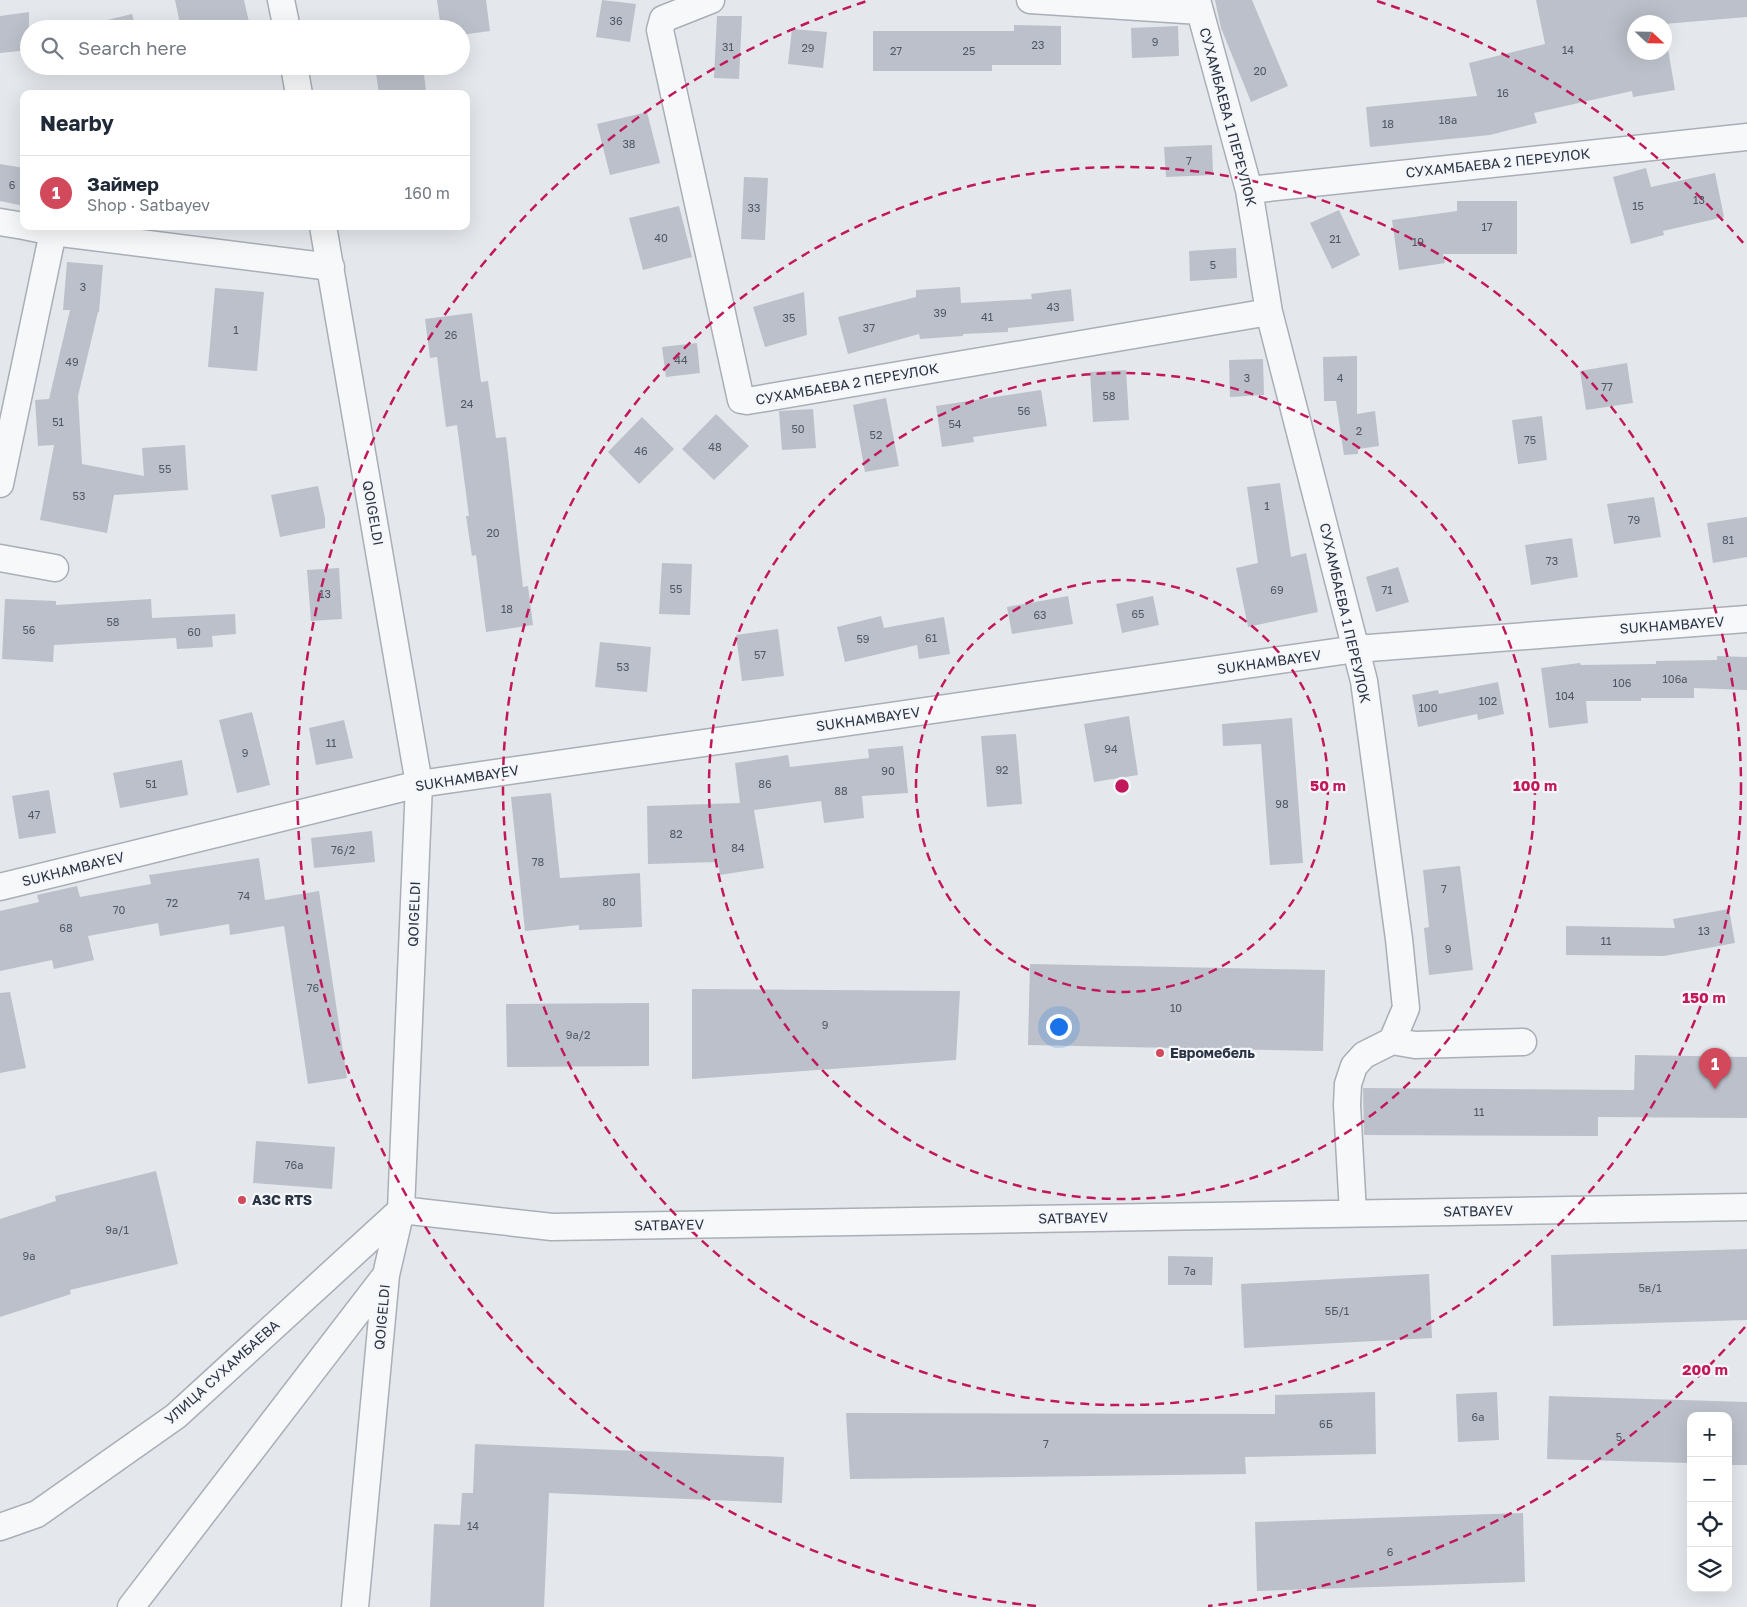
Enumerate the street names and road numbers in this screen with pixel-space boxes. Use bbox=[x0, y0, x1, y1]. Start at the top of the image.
street label: СУХАМБАЕВА 1 ПЕРЕУЛОК bbox=[1196, 26, 1261, 208]
street label: СУХАМБАЕВА 2 ПЕРЕУЛОК bbox=[1405, 144, 1591, 181]
street label: СУХАМБАЕВА 2 ПЕРЕУЛОК bbox=[754, 359, 940, 408]
street label: QOIGELDI bbox=[359, 479, 388, 547]
street label: СУХАМБАЕВА 1 ПЕРЕУЛОК bbox=[1316, 521, 1375, 705]
street label: SUKHAMBAYEV bbox=[1619, 612, 1726, 637]
street label: SUKHAMBAYEV bbox=[1216, 646, 1323, 677]
street label: SUKHAMBAYEV bbox=[815, 703, 922, 734]
street label: SUKHAMBAYEV bbox=[414, 761, 521, 794]
street label: SUKHAMBAYEV bbox=[20, 847, 126, 889]
street label: QOIGELDI bbox=[404, 881, 423, 947]
street label: SATBAYEV bbox=[1443, 1201, 1514, 1220]
street label: SATBAYEV bbox=[1038, 1208, 1109, 1227]
street label: SATBAYEV bbox=[634, 1215, 705, 1234]
street label: QOIGELDI bbox=[370, 1283, 393, 1350]
street label: УЛИЦА СУХАМБАЕВА bbox=[161, 1315, 283, 1428]

